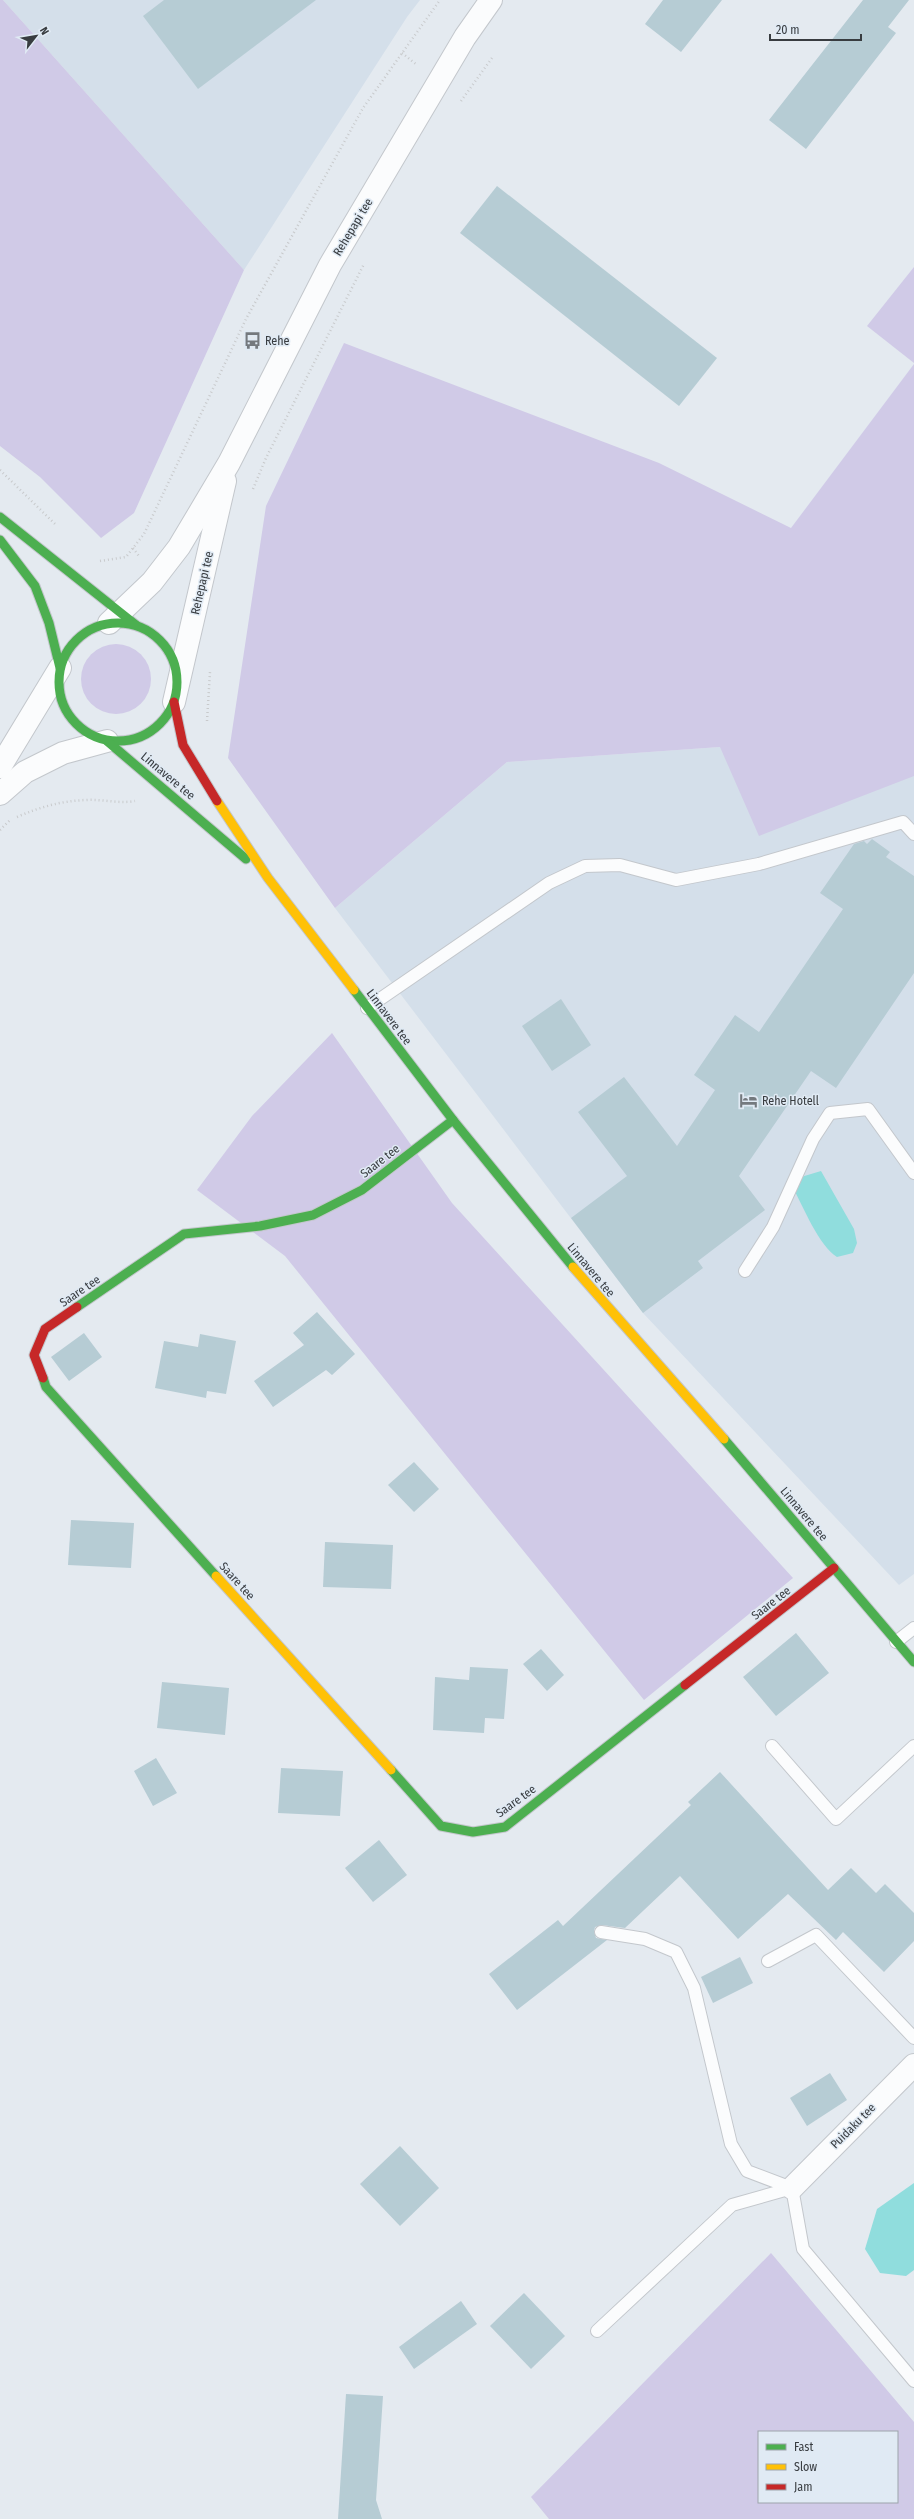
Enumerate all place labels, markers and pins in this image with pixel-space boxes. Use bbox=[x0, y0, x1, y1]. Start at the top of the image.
bus stop icon: Rehe bbox=[242, 331, 262, 351]
place label: Rehe bbox=[265, 334, 290, 348]
hotel icon: Rehe Hotell bbox=[739, 1091, 759, 1111]
place label: Rehe Hotell bbox=[762, 1094, 819, 1108]

